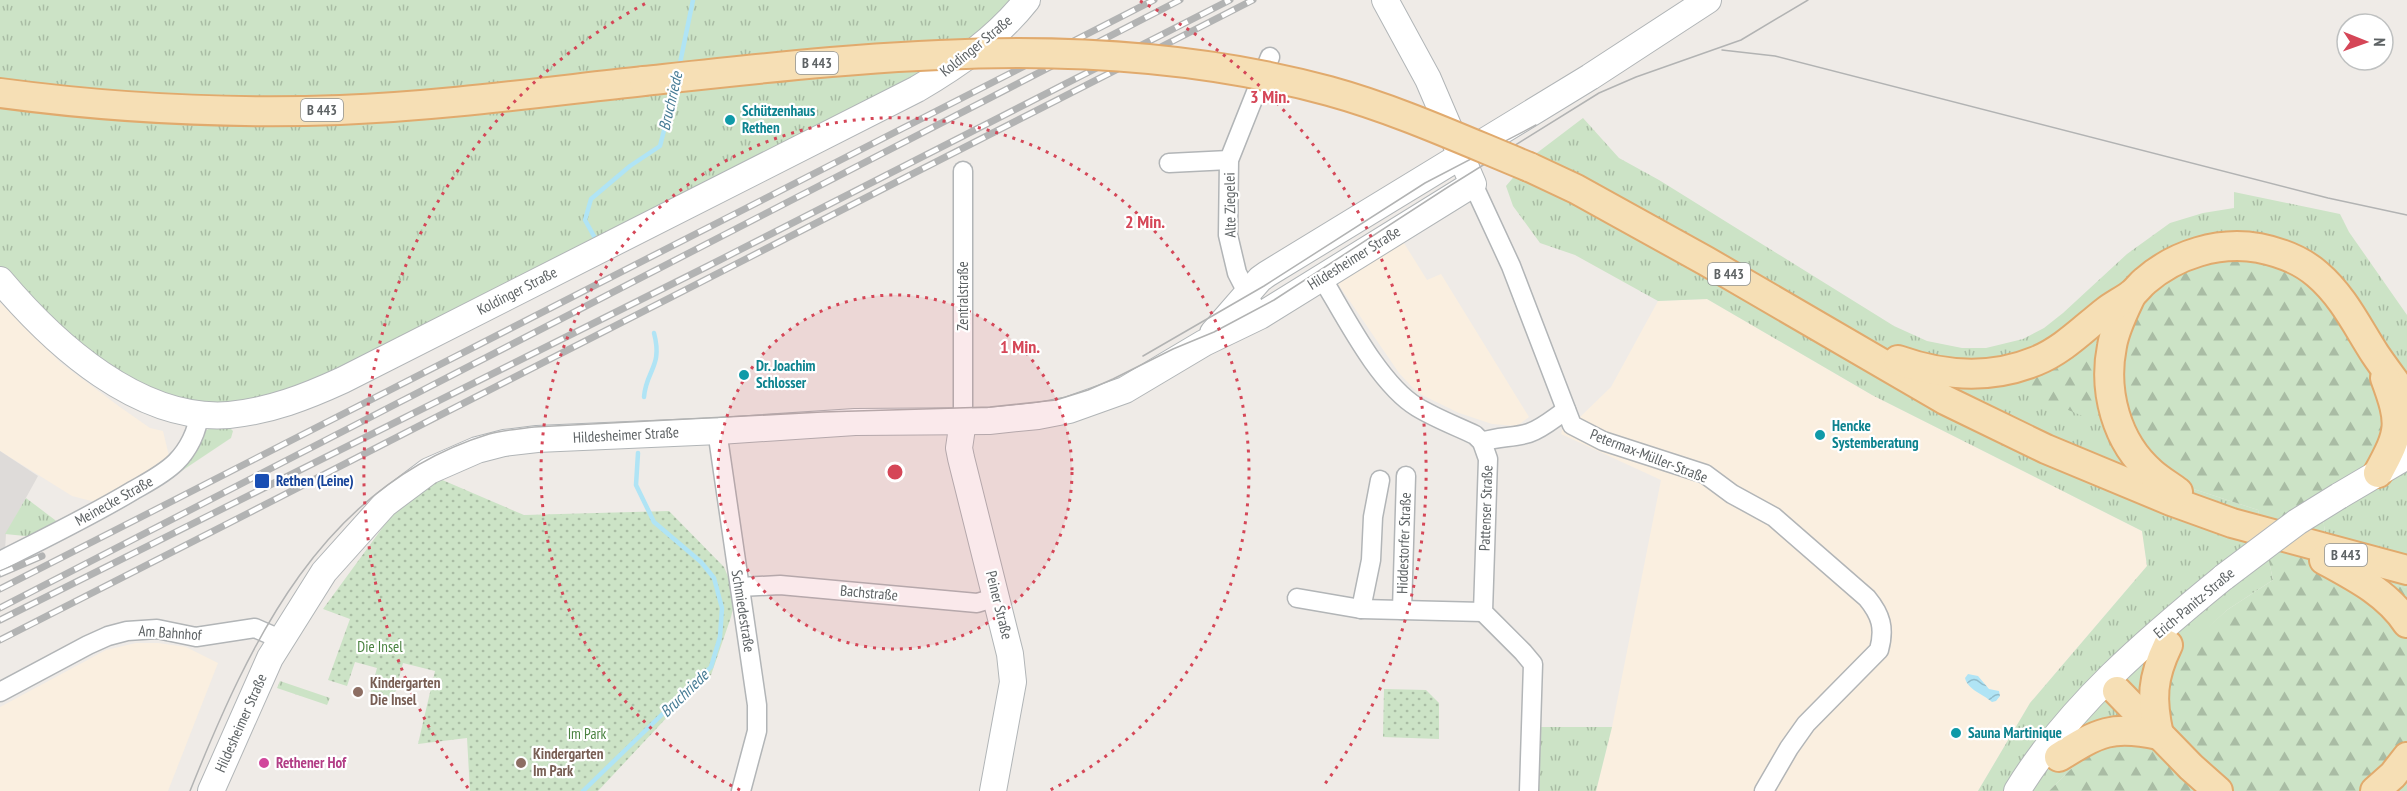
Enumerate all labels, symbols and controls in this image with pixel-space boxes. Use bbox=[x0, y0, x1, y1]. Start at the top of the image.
street label: Koldinger Straße bbox=[936, 11, 1016, 80]
north arrow bbox=[2335, 12, 2395, 72]
text: N bbox=[2370, 38, 2390, 47]
road number: B 443 bbox=[796, 52, 838, 74]
water label: Bruchriede bbox=[654, 68, 687, 132]
text: 3 Min. bbox=[1250, 85, 1290, 108]
road number: B 443 bbox=[301, 99, 343, 121]
place label: Schützenhaus Rethen bbox=[742, 101, 815, 137]
marker: Schützenhaus Rethen bbox=[723, 113, 737, 127]
street label: Alte Ziegelei bbox=[1219, 172, 1240, 238]
text: 2 Min. bbox=[1125, 210, 1165, 233]
street label: Hildesheimer Straße bbox=[1304, 221, 1404, 294]
street label: Zentralstraße bbox=[953, 261, 972, 331]
street label: Koldinger Straße bbox=[474, 262, 560, 319]
road number: B 443 bbox=[1708, 263, 1750, 285]
text: 1 Min. bbox=[1000, 335, 1040, 358]
place label: Dr. Joachim Schlosser bbox=[756, 356, 816, 392]
marker: Dr. Joachim Schlosser bbox=[737, 368, 751, 382]
place label: Hencke Systemberatung bbox=[1832, 416, 1919, 452]
street label: Hildesheimer Straße bbox=[573, 422, 679, 447]
street label: Petermax-Müller-Straße bbox=[1588, 424, 1711, 487]
marker: Hencke Systemberatung bbox=[1813, 428, 1827, 442]
centre of rings bbox=[885, 462, 905, 482]
street label: Pattenser Straße bbox=[1475, 465, 1496, 551]
street label: Meinecke Straße bbox=[71, 471, 156, 530]
place label: Rethen (Leine) bbox=[276, 471, 354, 490]
marker: Rethen (Leine) bbox=[253, 472, 271, 490]
street label: Hiddestorfer Straße bbox=[1392, 492, 1415, 594]
road number: B 443 bbox=[2325, 544, 2367, 566]
street label: Erich-Panitz-Straße bbox=[2149, 563, 2238, 642]
street label: Schmiedestraße bbox=[728, 568, 759, 653]
street label: Peiner Straße bbox=[982, 569, 1017, 641]
street label: Bachstraße bbox=[839, 581, 899, 604]
street label: Am Bahnhof bbox=[138, 621, 203, 644]
park label: Die Insel bbox=[357, 637, 403, 656]
water label: Bruchriede bbox=[656, 664, 713, 721]
street label: Hildesheimer Straße bbox=[210, 671, 271, 775]
place label: Kindergarten Die Insel bbox=[370, 673, 441, 709]
marker: Kindergarten Die Insel bbox=[351, 685, 365, 699]
place label: Sauna Martinique bbox=[1968, 723, 2062, 742]
park label: Im Park bbox=[568, 724, 607, 743]
marker: Sauna Martinique bbox=[1949, 726, 1963, 740]
place label: Kindergarten Im Park bbox=[533, 744, 604, 780]
place label: Rethener Hof bbox=[276, 753, 347, 772]
marker: Rethener Hof bbox=[257, 756, 271, 770]
marker: Kindergarten Im Park bbox=[514, 756, 528, 770]

